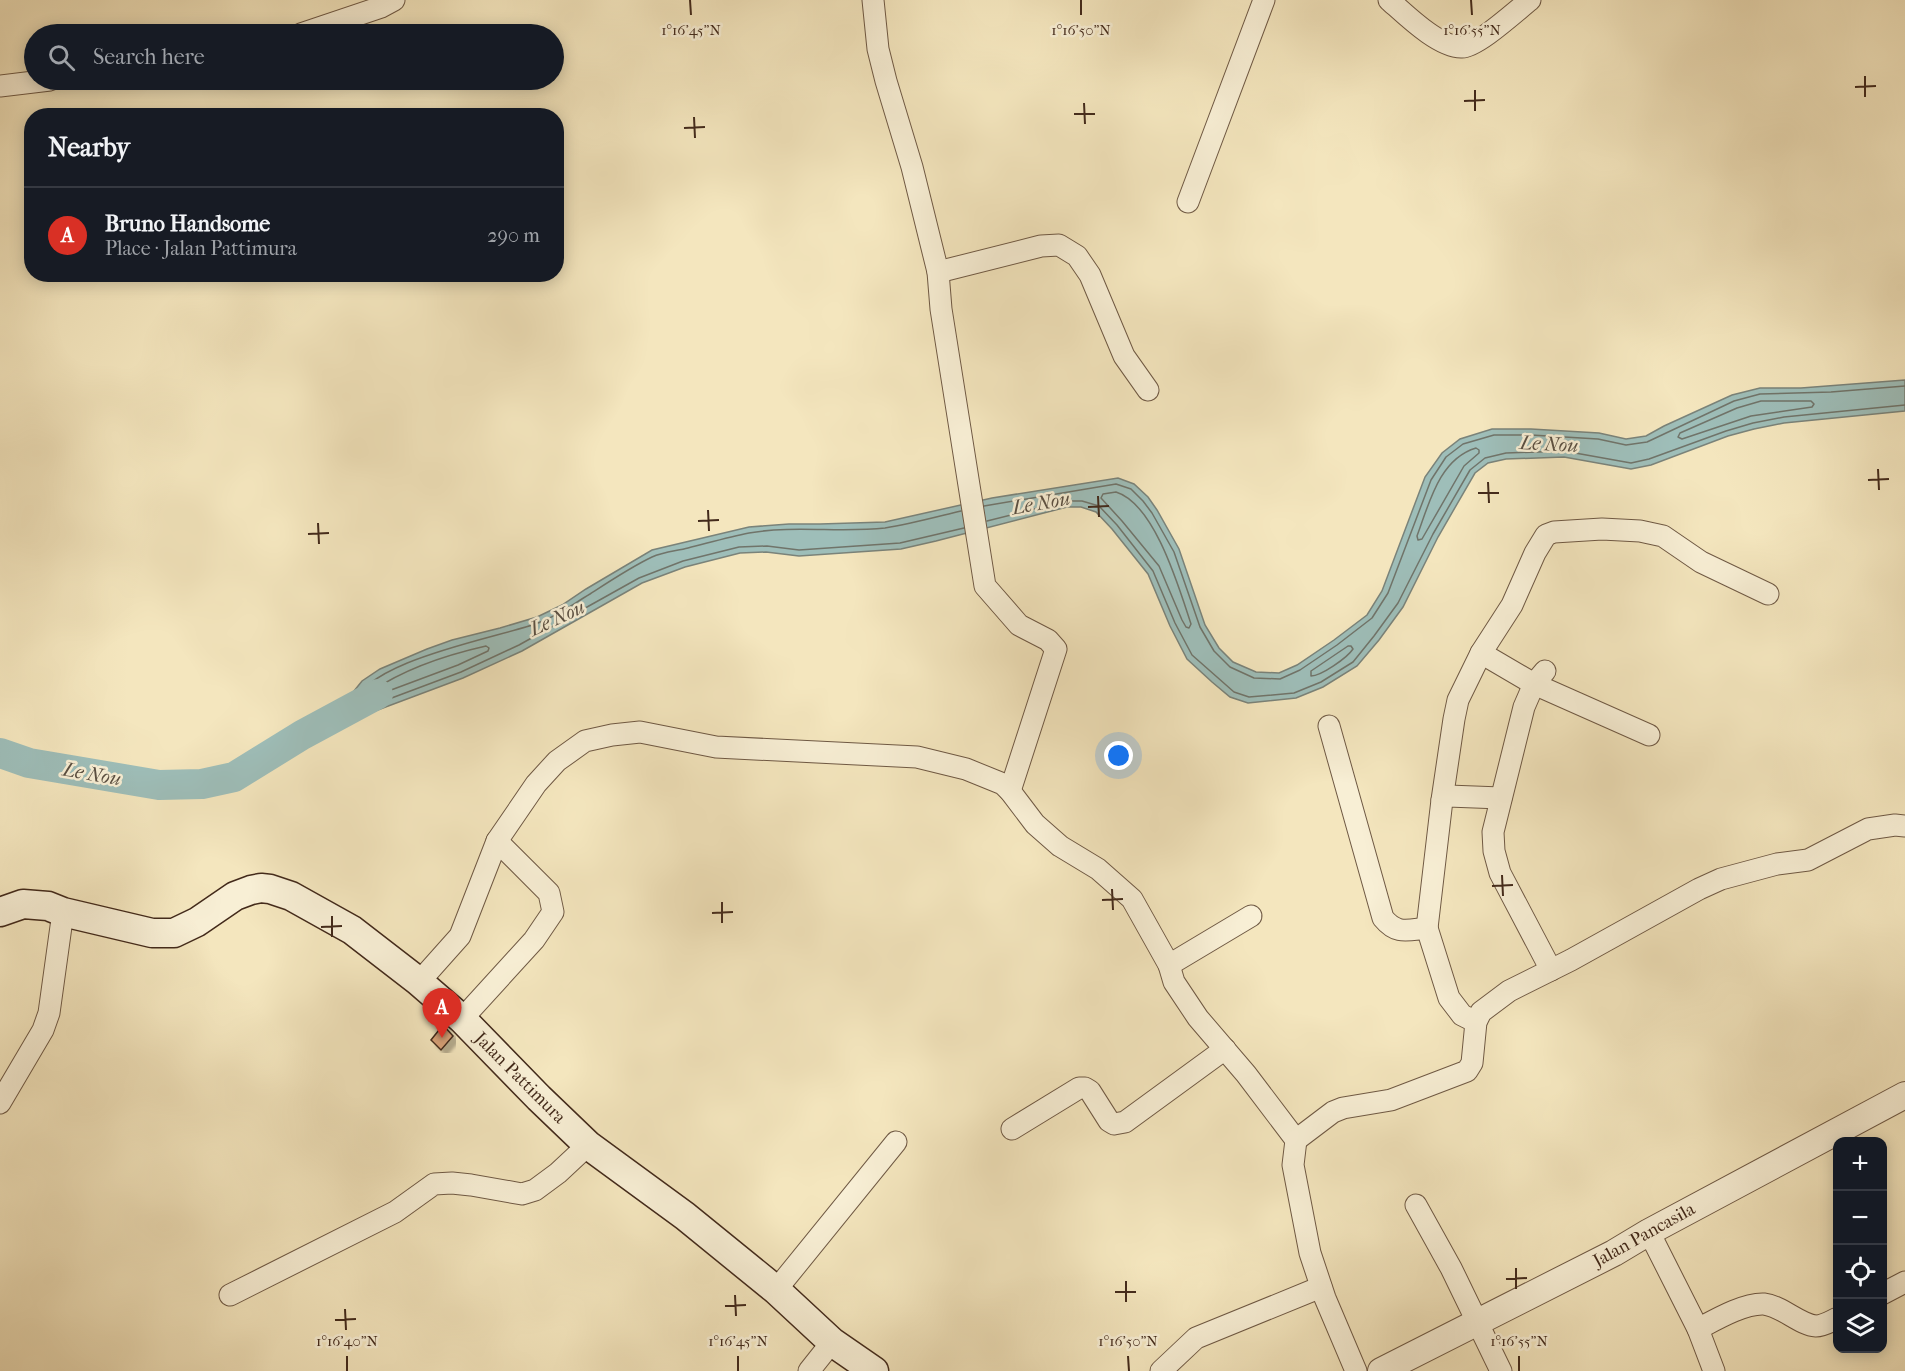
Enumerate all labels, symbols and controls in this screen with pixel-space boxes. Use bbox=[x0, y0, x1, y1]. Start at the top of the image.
text: 1°16'45"N bbox=[661, 21, 721, 39]
text: 1°16'50"N bbox=[1051, 21, 1111, 39]
text: 1°16'55"N bbox=[1443, 21, 1501, 39]
search box bbox=[24, 24, 564, 90]
icon: search bbox=[45, 41, 78, 74]
text: Search here bbox=[93, 44, 205, 70]
text: Nearby bbox=[48, 132, 130, 163]
text: Bruno Handsome bbox=[105, 211, 270, 237]
text: A bbox=[61, 224, 74, 247]
text: 290 m bbox=[487, 224, 540, 247]
text: Place · Jalan Pattimura bbox=[105, 237, 297, 260]
water label: Le Nou bbox=[1517, 431, 1579, 457]
water label: Le Nou bbox=[1008, 487, 1072, 520]
water label: Le Nou bbox=[524, 595, 588, 642]
your location bbox=[1104, 741, 1133, 770]
water label: Le Nou bbox=[59, 757, 123, 790]
pin: A bbox=[422, 988, 462, 1038]
street label: Jalan Pattimura bbox=[469, 1027, 570, 1128]
map controls bbox=[1833, 1137, 1887, 1353]
button: + bbox=[1833, 1137, 1887, 1191]
button: − bbox=[1833, 1191, 1887, 1245]
street label: Jalan Pancasila bbox=[1588, 1198, 1699, 1273]
button: locate bbox=[1833, 1245, 1887, 1299]
button: layers bbox=[1833, 1299, 1887, 1353]
text: 1°16'40"N bbox=[316, 1332, 379, 1350]
text: 1°16'45"N bbox=[708, 1332, 768, 1350]
text: 1°16'50"N bbox=[1098, 1332, 1158, 1350]
text: 1°16'55"N bbox=[1490, 1332, 1548, 1350]

